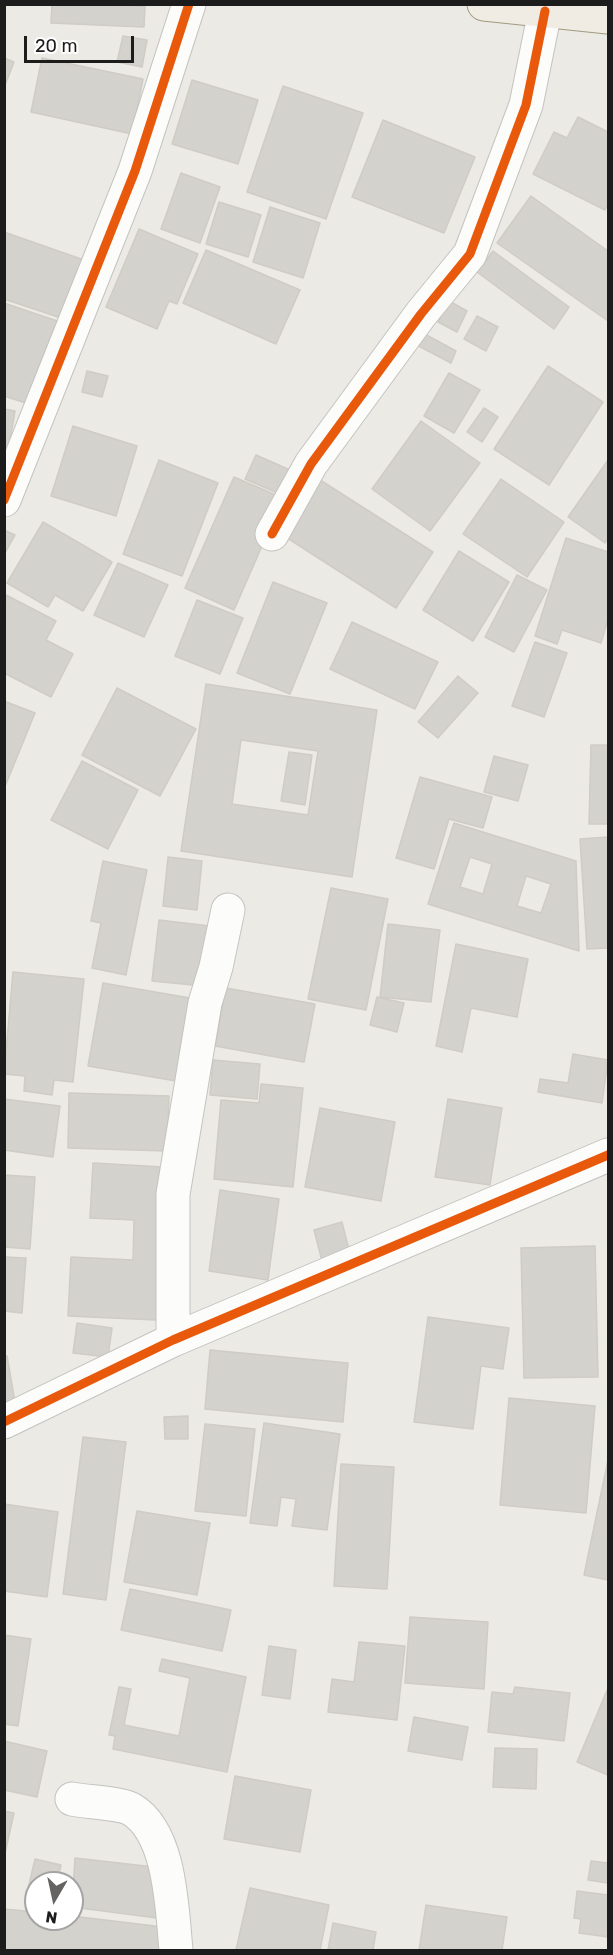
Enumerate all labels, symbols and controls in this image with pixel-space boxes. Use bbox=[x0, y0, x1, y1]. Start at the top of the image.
scale bar bbox=[27, 24, 136, 62]
text: 20 m bbox=[35, 35, 77, 57]
north arrow bbox=[24, 1871, 84, 1931]
text: N bbox=[44, 1907, 59, 1928]

